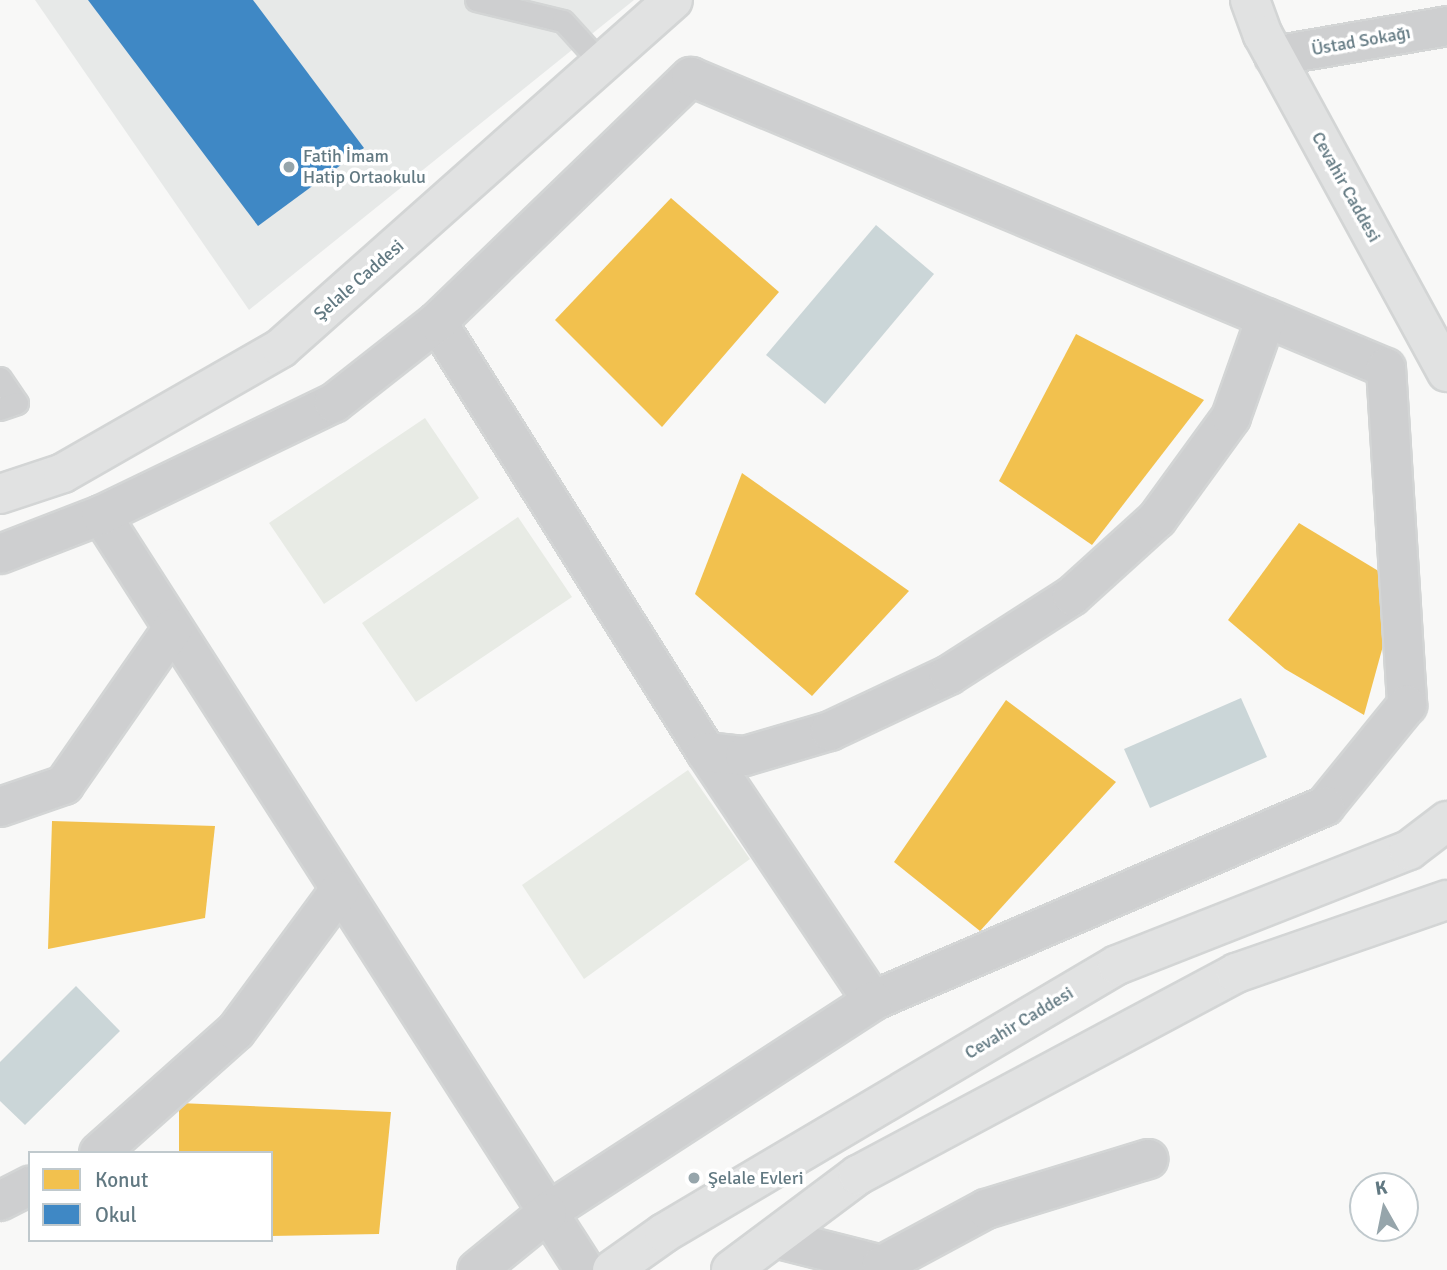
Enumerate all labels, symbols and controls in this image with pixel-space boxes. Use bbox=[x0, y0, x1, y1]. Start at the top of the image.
street label: Üstad Sokağı bbox=[1310, 22, 1412, 60]
street label: Cevahir Caddesi bbox=[1307, 128, 1385, 246]
place label: Fatih İmam Hatip Ortaokulu bbox=[303, 146, 426, 188]
marker: Fatih İmam Hatip Ortaokulu bbox=[281, 159, 297, 175]
street label: Şelale Caddesi bbox=[310, 235, 408, 325]
street label: Cevahir Caddesi bbox=[961, 982, 1077, 1064]
legend bbox=[28, 1151, 273, 1242]
text: Konut bbox=[95, 1167, 148, 1193]
place label: Şelale Evleri bbox=[708, 1167, 804, 1189]
marker: Şelale Evleri bbox=[686, 1170, 702, 1186]
north arrow bbox=[1349, 1172, 1419, 1242]
text: K bbox=[1373, 1175, 1389, 1201]
text: Okul bbox=[95, 1202, 137, 1228]

